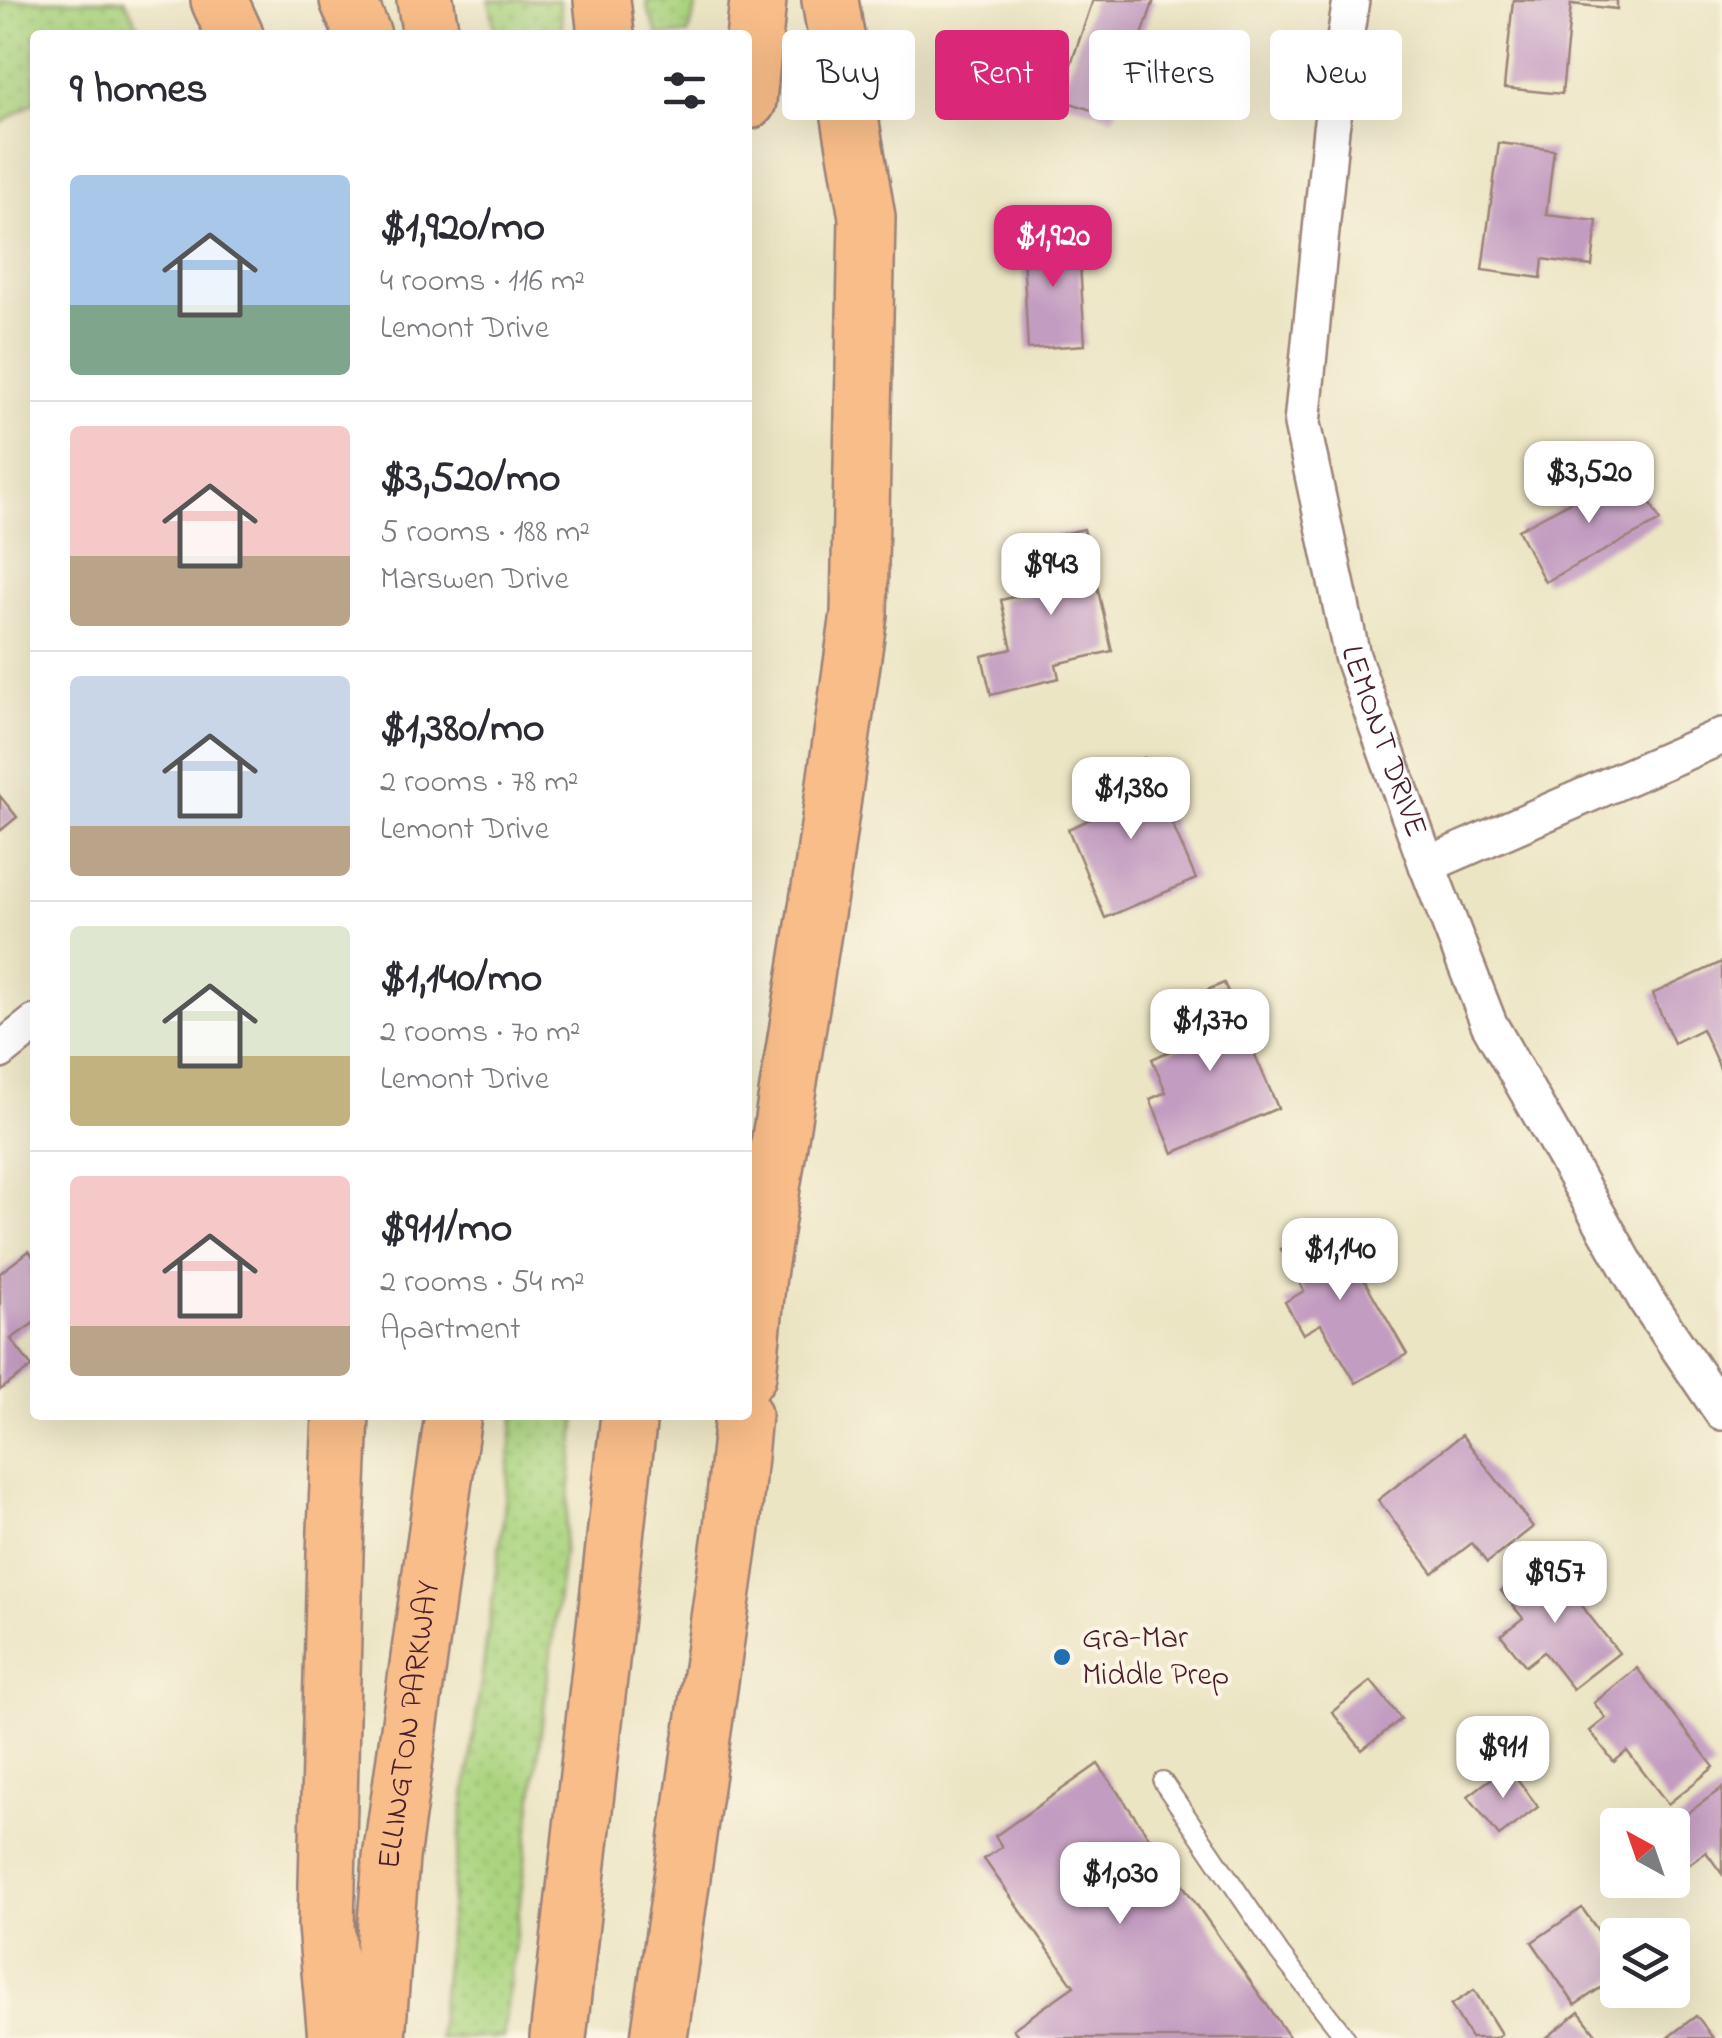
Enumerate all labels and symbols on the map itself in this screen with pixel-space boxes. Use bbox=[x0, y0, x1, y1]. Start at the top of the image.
pin: $1,920 bbox=[972, 205, 1134, 290]
pin: $3,520 bbox=[1508, 441, 1670, 526]
pin: $943 bbox=[992, 533, 1110, 618]
street label: LEMONT DRIVE bbox=[1327, 642, 1439, 844]
pin: $1,380 bbox=[1050, 757, 1212, 842]
pin: $1,370 bbox=[1129, 989, 1291, 1074]
pin: $1,140 bbox=[1259, 1218, 1421, 1303]
pin: $957 bbox=[1496, 1541, 1614, 1626]
street label: ELLINGTON PARKWAY bbox=[367, 1578, 453, 1870]
place label: Gra-Mar Middle Prep bbox=[1082, 1616, 1229, 1700]
marker: Gra-Mar Middle Prep bbox=[1051, 1646, 1073, 1668]
pin: $911 bbox=[1444, 1716, 1562, 1801]
north arrow bbox=[1600, 1808, 1690, 1898]
pin: $1,030 bbox=[1039, 1842, 1201, 1927]

